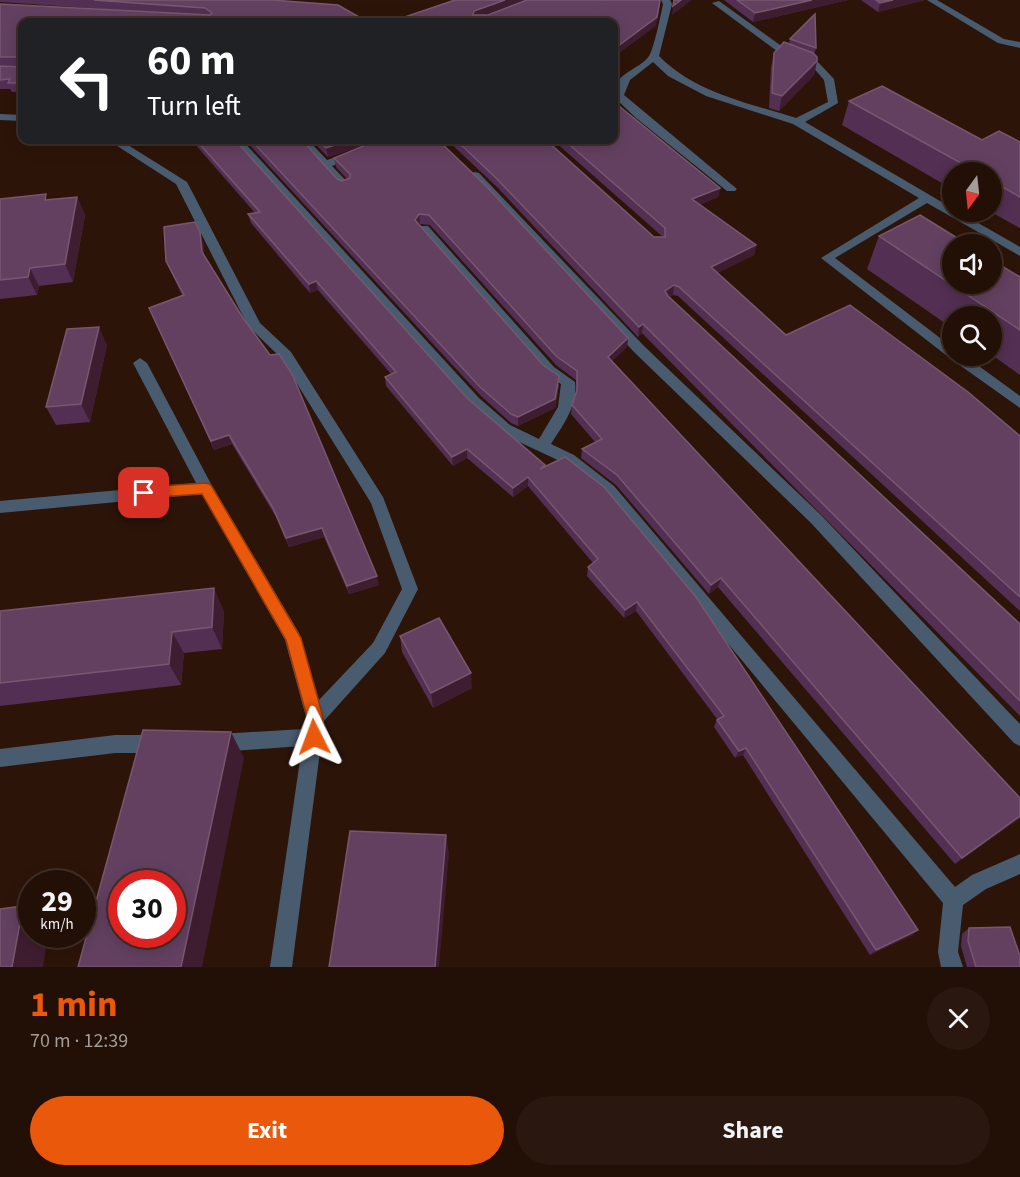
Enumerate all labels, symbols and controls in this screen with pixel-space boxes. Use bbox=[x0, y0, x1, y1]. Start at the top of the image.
text: 60 m bbox=[147, 31, 236, 91]
icon: left bbox=[48, 42, 126, 120]
text: Turn left bbox=[147, 87, 241, 126]
north arrow bbox=[942, 162, 1002, 222]
map controls bbox=[942, 162, 1002, 366]
button: sound bbox=[942, 234, 1002, 294]
button: search bbox=[942, 306, 1002, 366]
pin bbox=[118, 467, 169, 518]
icon: arrive bbox=[127, 476, 160, 509]
position arrow bbox=[282, 705, 346, 769]
speed limit sign: 30 bbox=[108, 870, 186, 948]
text: 29 bbox=[41, 880, 73, 923]
text: km/h bbox=[40, 914, 74, 935]
text: 1 min bbox=[30, 979, 118, 1030]
button: close bbox=[927, 987, 990, 1050]
text: 70 m · 12:39 bbox=[30, 1027, 128, 1055]
button: Exit bbox=[30, 1096, 504, 1165]
button: Share bbox=[516, 1096, 990, 1165]

